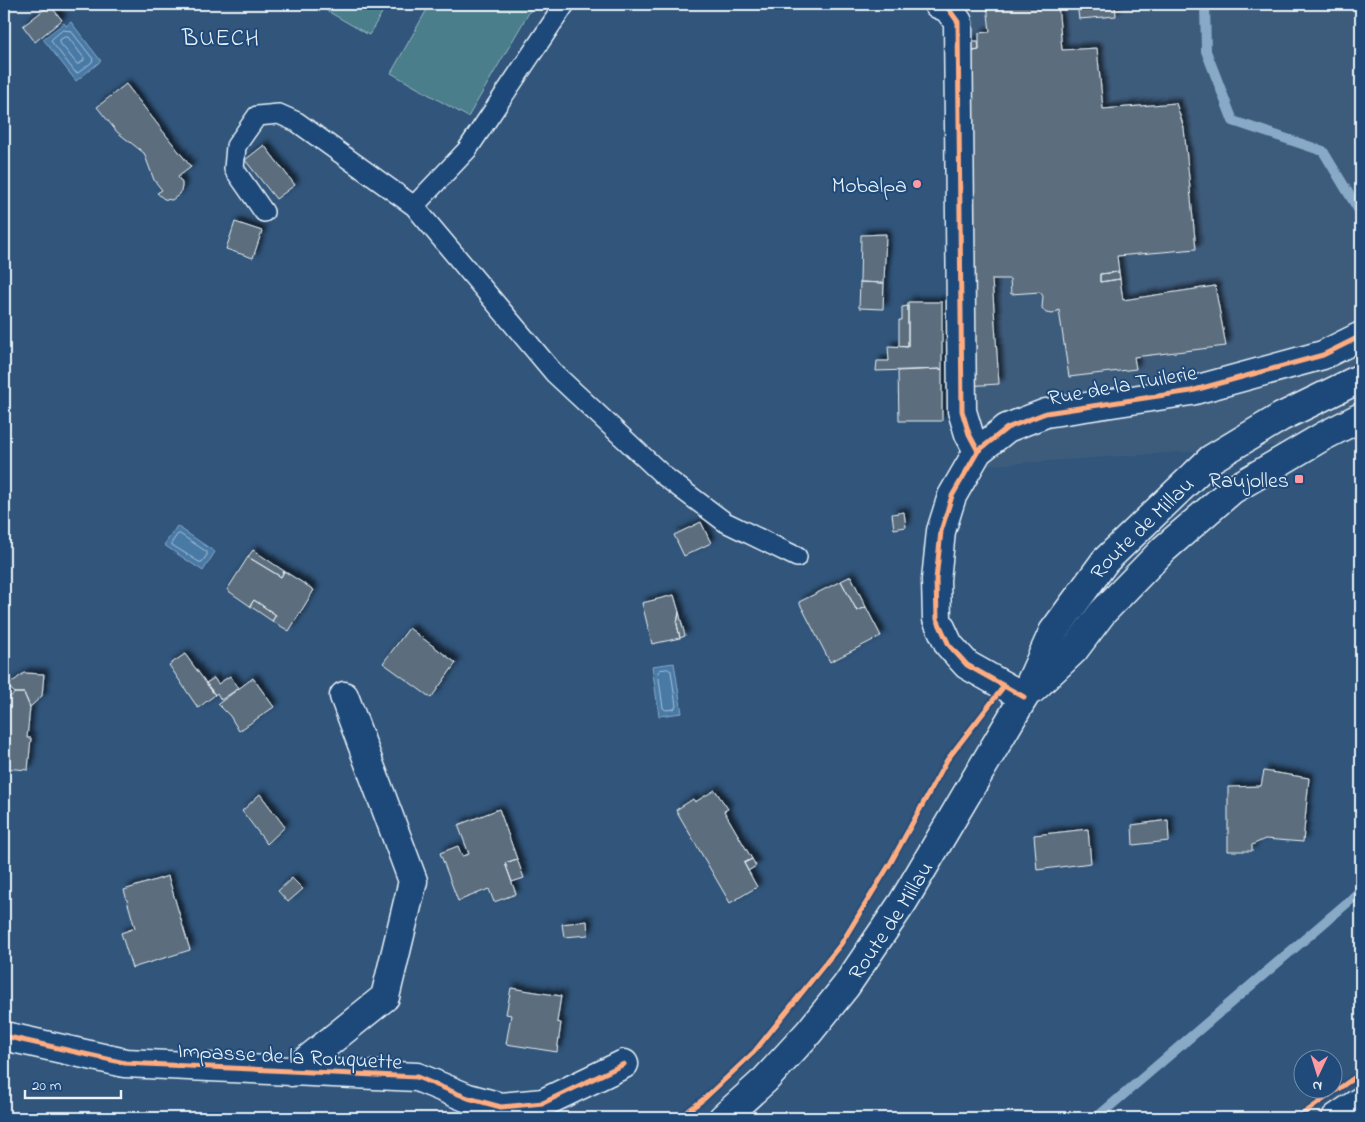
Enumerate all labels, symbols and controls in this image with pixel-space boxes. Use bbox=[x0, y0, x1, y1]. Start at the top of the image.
district label: BUECH bbox=[181, 22, 260, 57]
place label: Mobalpa bbox=[832, 171, 907, 203]
marker: Mobalpa bbox=[911, 178, 923, 190]
street label: Rue de la Tuilerie bbox=[1045, 358, 1200, 416]
place label: Raujolles bbox=[1209, 466, 1289, 498]
street label: Route de Millau bbox=[1084, 470, 1203, 587]
marker: Raujolles bbox=[1293, 473, 1305, 485]
street label: Route de Millau bbox=[842, 856, 943, 987]
street label: Impasse de la Rouquette bbox=[177, 1036, 403, 1080]
north arrow bbox=[1292, 1050, 1342, 1100]
scale bar bbox=[25, 1067, 121, 1099]
text: 20 m bbox=[32, 1075, 62, 1097]
text: N bbox=[1312, 1075, 1323, 1096]

